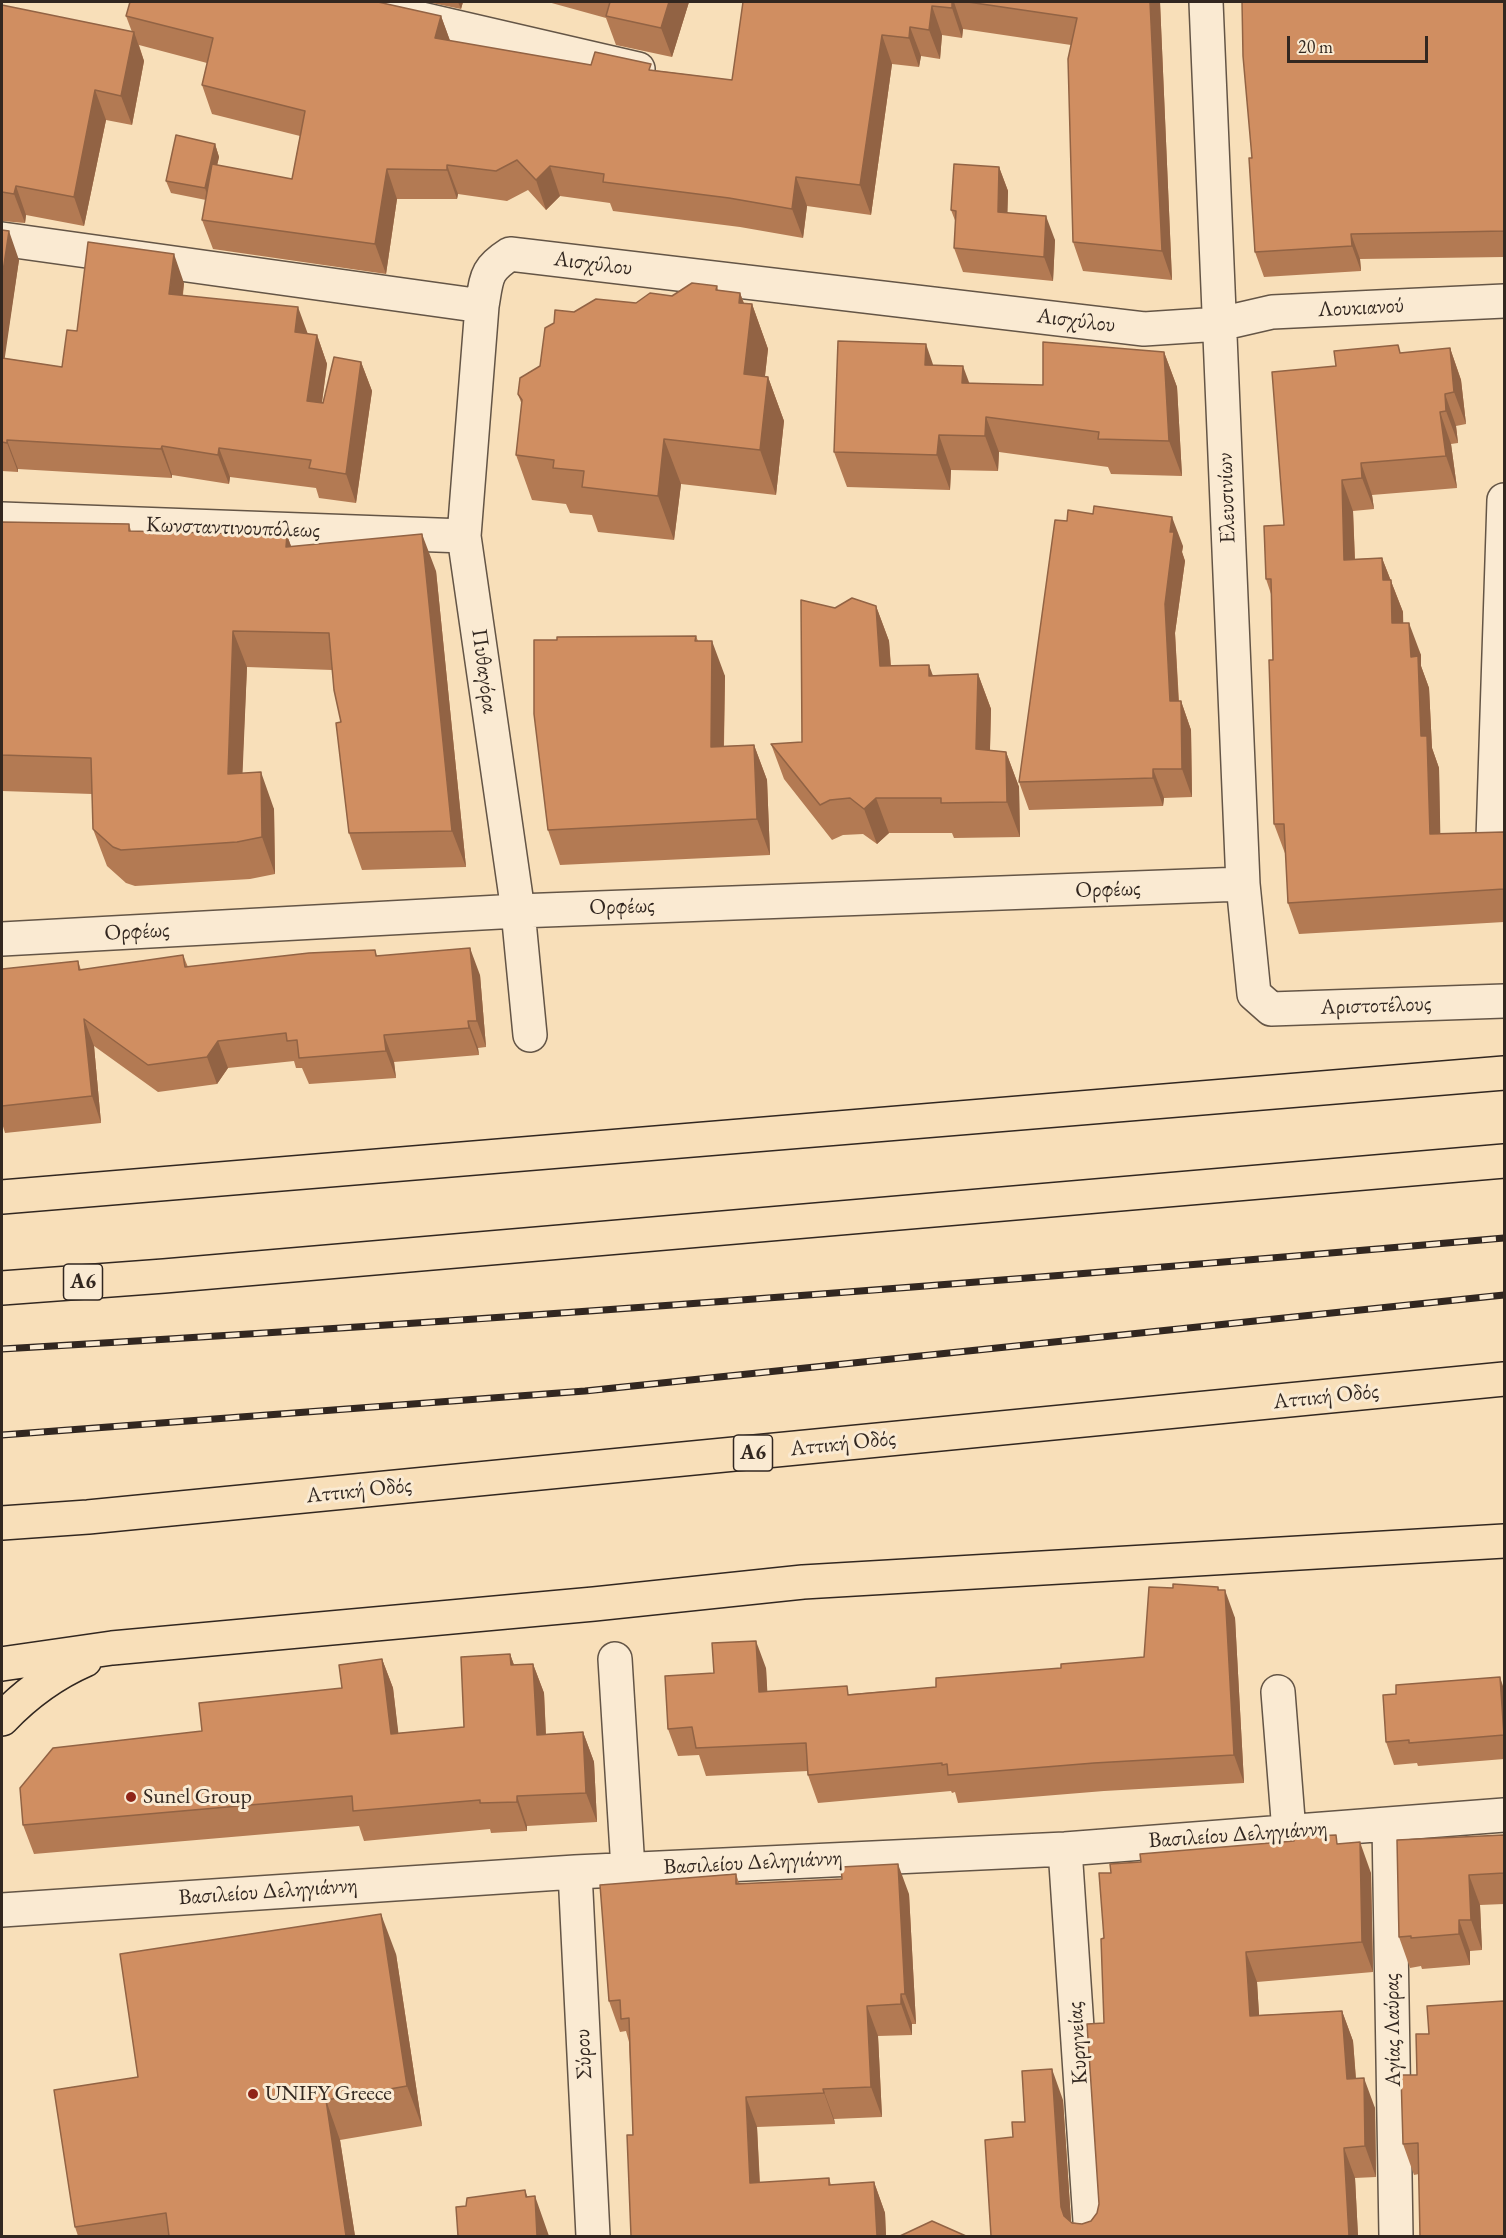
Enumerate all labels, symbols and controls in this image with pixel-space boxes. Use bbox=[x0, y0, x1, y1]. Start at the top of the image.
scale bar bbox=[1290, 24, 1431, 62]
text: 20 m bbox=[1298, 35, 1333, 58]
street label: Αισχύλου bbox=[552, 246, 634, 282]
street label: Λουκιανού bbox=[1317, 293, 1405, 323]
street label: Αισχύλου bbox=[1035, 303, 1117, 339]
street label: Ελευσινίων bbox=[1212, 452, 1242, 544]
street label: Κωνσταντινουπόλεως bbox=[146, 512, 320, 544]
street label: Πυθαγόρα bbox=[465, 627, 503, 715]
street label: Ορφέως bbox=[1075, 876, 1141, 904]
street label: Ορφέως bbox=[589, 893, 655, 921]
street label: Ορφέως bbox=[104, 917, 170, 947]
street label: Αριστοτέλους bbox=[1320, 991, 1432, 1021]
road number: Α6 bbox=[64, 1264, 103, 1300]
street label: Αττική Οδός bbox=[1272, 1378, 1380, 1416]
street label: Αττική Οδός bbox=[789, 1425, 897, 1463]
road number: Α6 bbox=[734, 1435, 772, 1471]
street label: Αττική Οδός bbox=[305, 1472, 413, 1510]
place label: Sunel Group bbox=[143, 1784, 252, 1810]
marker: Sunel Group bbox=[124, 1790, 138, 1804]
street label: Βασιλείου Δεληγιάννη bbox=[1148, 1816, 1328, 1854]
street label: Βασιλείου Δεληγιάννη bbox=[663, 1845, 843, 1881]
street label: Βασιλείου Δεληγιάννη bbox=[178, 1873, 358, 1911]
street label: Αγίας Λαύρας bbox=[1379, 1973, 1407, 2087]
street label: Κυρηνείας bbox=[1062, 2001, 1094, 2085]
street label: Σύρου bbox=[569, 2028, 599, 2080]
place label: UNIFY Greece bbox=[265, 2081, 392, 2107]
marker: UNIFY Greece bbox=[246, 2087, 260, 2101]

